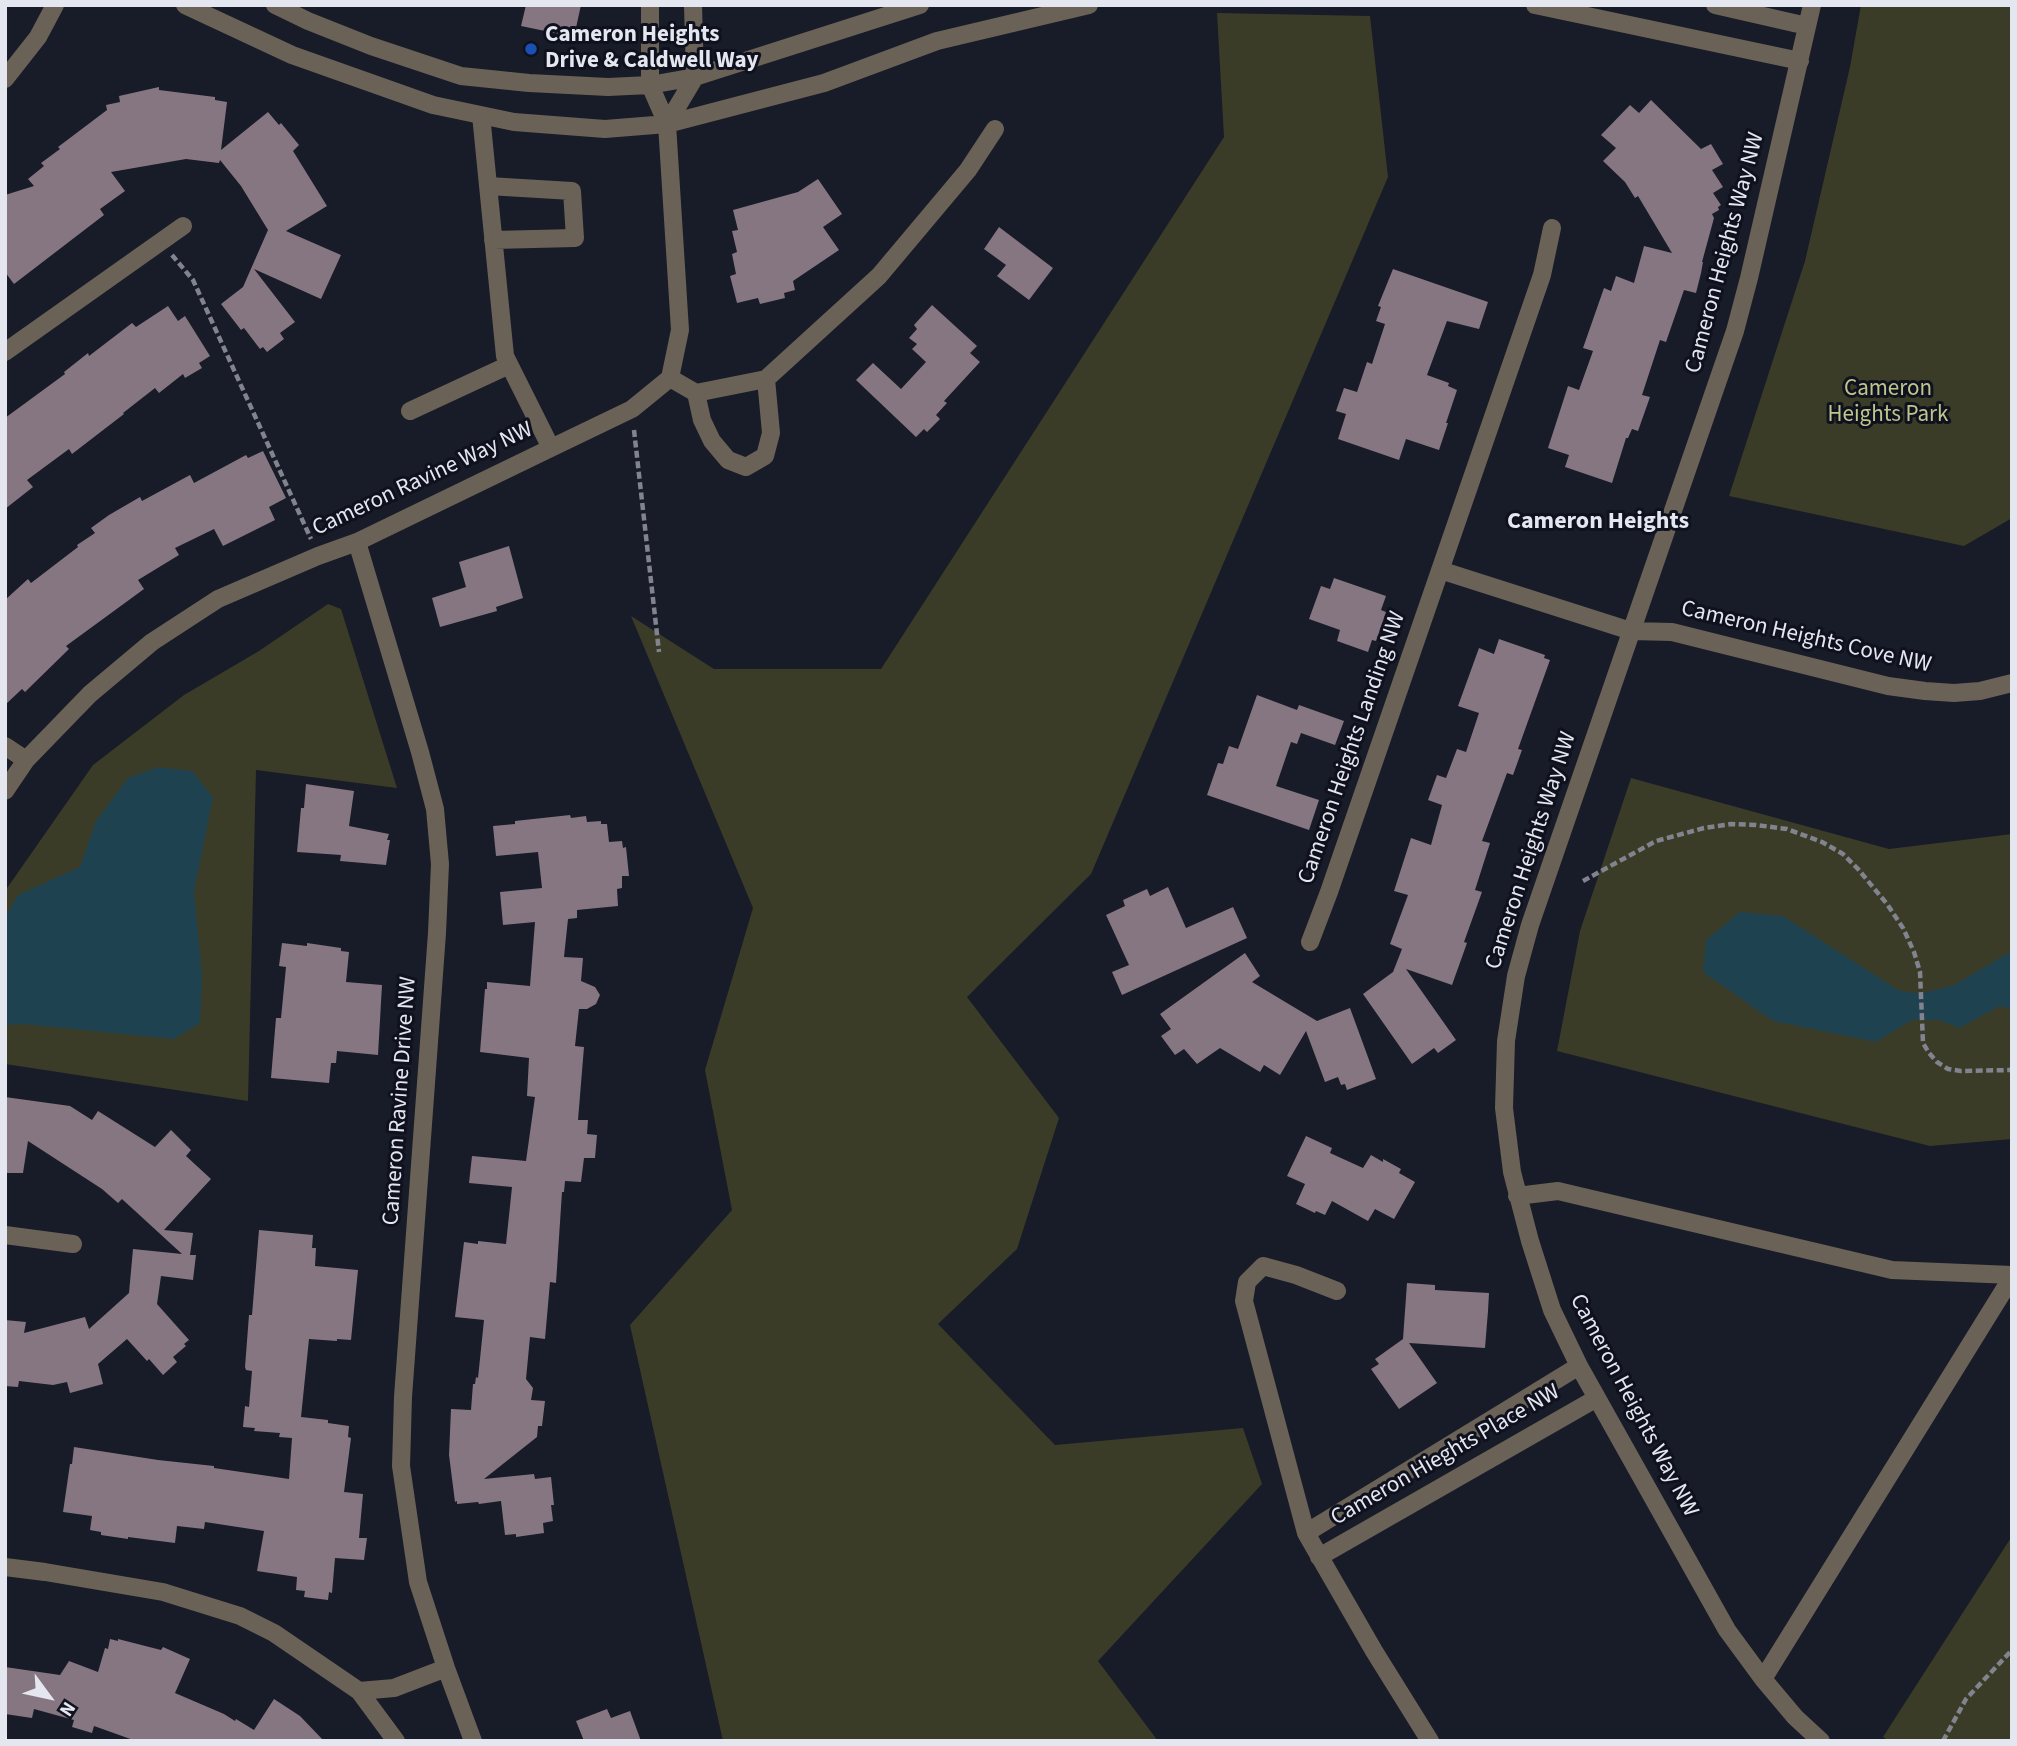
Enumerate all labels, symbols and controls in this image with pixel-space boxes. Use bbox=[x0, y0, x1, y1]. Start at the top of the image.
place label: Cameron Heights Drive & Caldwell Way bbox=[545, 22, 759, 76]
marker: Cameron Heights Drive & Caldwell Way bbox=[523, 41, 539, 57]
street label: Cameron Heights Way NW bbox=[1681, 130, 1771, 376]
park label: Cameron Heights Park bbox=[1828, 376, 1948, 430]
street label: Cameron Ravine Way NW bbox=[309, 417, 537, 543]
district label: Cameron Heights bbox=[1507, 509, 1689, 537]
street label: Cameron Heights Cove NW bbox=[1678, 596, 1934, 680]
street label: Cameron Heights Landing NW bbox=[1293, 608, 1413, 888]
street label: Cameron Heights Way NW bbox=[1481, 729, 1583, 973]
street label: Cameron Ravine Drive NW bbox=[379, 976, 423, 1226]
street label: Cameron Heights Way NW bbox=[1563, 1290, 1703, 1522]
street label: Cameron Hieghts Place NW bbox=[1327, 1379, 1565, 1533]
north arrow bbox=[14, 1662, 84, 1732]
text: N bbox=[52, 1696, 82, 1721]

